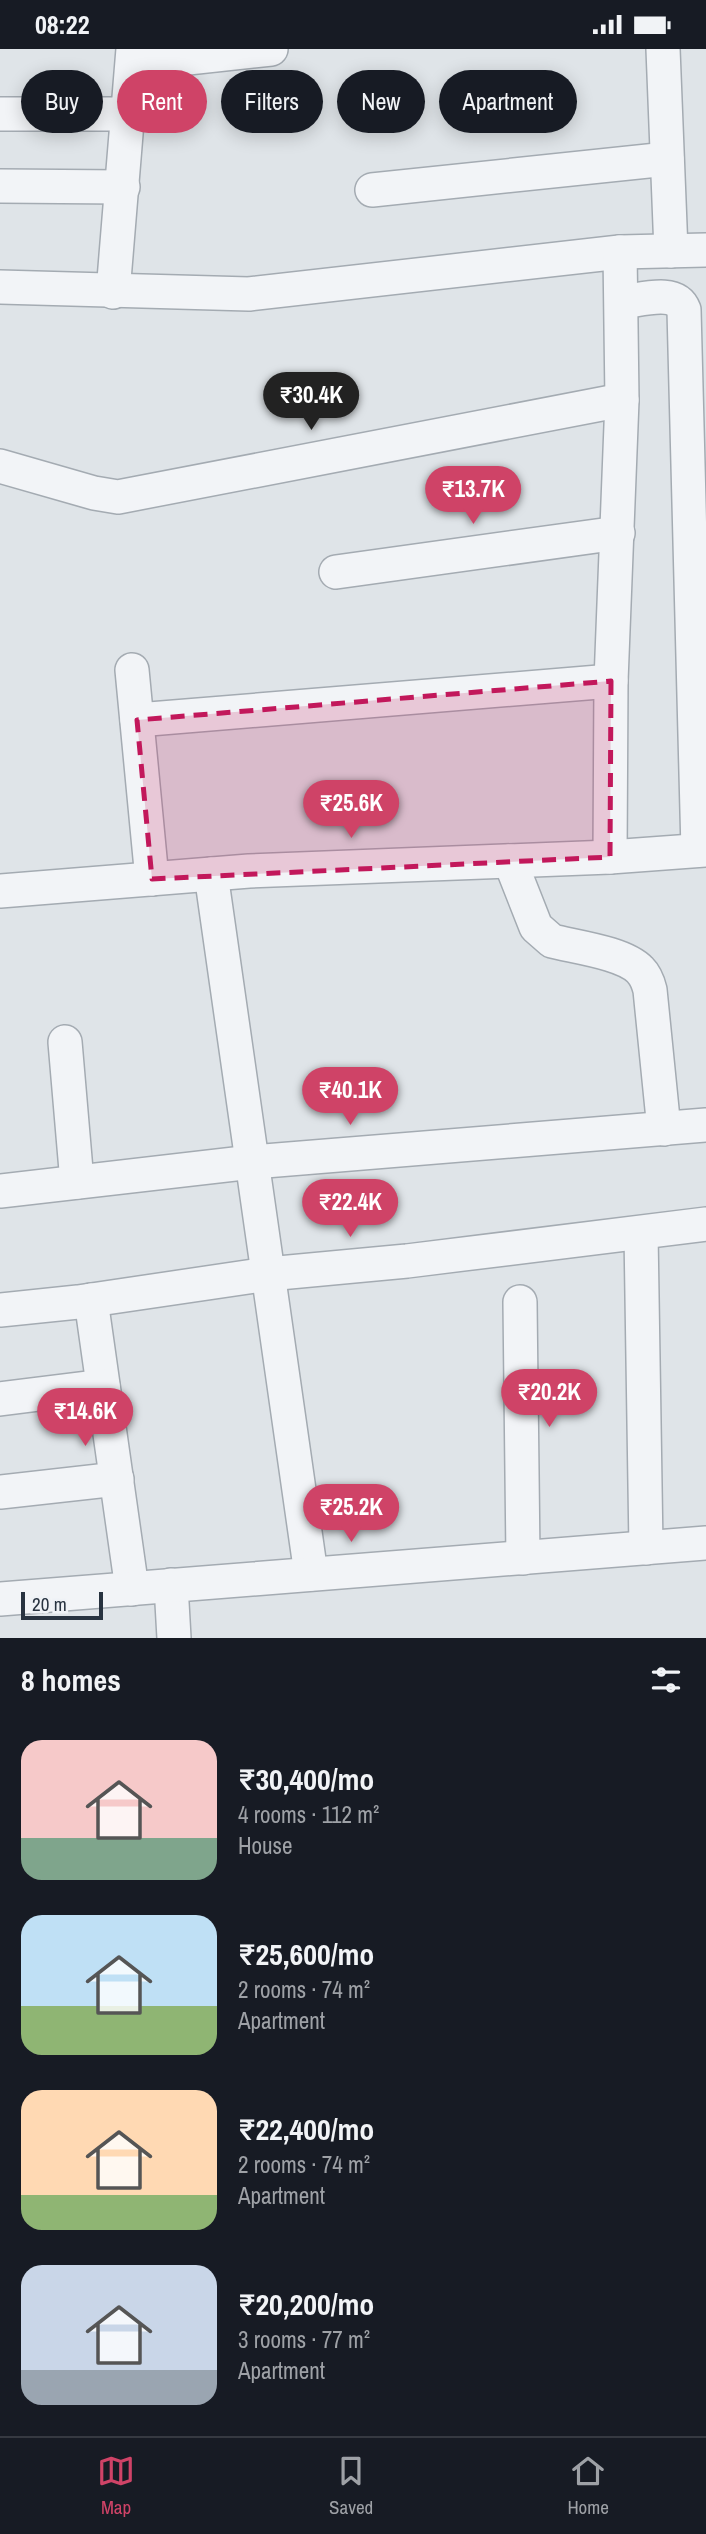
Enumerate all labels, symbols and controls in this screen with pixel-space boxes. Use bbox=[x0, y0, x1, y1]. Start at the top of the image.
text: 08:22 bbox=[35, 7, 90, 42]
chip: Buy bbox=[21, 70, 103, 133]
chip: Rent bbox=[117, 70, 207, 133]
chip: Filters bbox=[221, 70, 323, 133]
chip: New bbox=[337, 70, 425, 133]
chip: Apartment bbox=[439, 70, 577, 133]
pin: ₹30.4K bbox=[254, 373, 368, 432]
text: ₹30.4K bbox=[279, 379, 343, 410]
pin: ₹13.7K bbox=[416, 467, 530, 526]
text: ₹13.7K bbox=[441, 473, 505, 504]
pin: ₹25.6K bbox=[294, 781, 408, 840]
text: ₹25.6K bbox=[319, 787, 383, 818]
pin: ₹40.1K bbox=[293, 1067, 407, 1127]
text: ₹40.1K bbox=[318, 1074, 382, 1105]
pin: ₹22.4K bbox=[293, 1179, 407, 1239]
text: ₹22.4K bbox=[318, 1186, 382, 1217]
pin: ₹20.2K bbox=[492, 1369, 606, 1429]
text: ₹20.2K bbox=[517, 1376, 581, 1407]
pin: ₹14.6K bbox=[28, 1389, 142, 1448]
text: ₹14.6K bbox=[53, 1395, 117, 1426]
pin: ₹25.2K bbox=[294, 1485, 408, 1544]
text: ₹25.2K bbox=[319, 1491, 383, 1522]
scale bar bbox=[21, 1589, 103, 1621]
text: 20 m bbox=[32, 1591, 67, 1617]
text: 8 homes bbox=[21, 1660, 121, 1700]
icon: filters bbox=[647, 1661, 685, 1699]
text: ₹30,400/mo bbox=[238, 1759, 374, 1799]
icon: home bbox=[77, 1768, 161, 1852]
text: 4 rooms · 112 m² bbox=[238, 1799, 379, 1830]
text: House bbox=[238, 1830, 293, 1861]
text: ₹25,600/mo bbox=[238, 1934, 374, 1974]
icon: home bbox=[77, 1943, 161, 2027]
text: 2 rooms · 74 m² bbox=[238, 1974, 370, 2005]
text: Apartment bbox=[238, 2005, 325, 2036]
text: ₹22,400/mo bbox=[238, 2109, 374, 2149]
icon: home bbox=[77, 2118, 161, 2202]
text: 2 rooms · 74 m² bbox=[238, 2149, 370, 2180]
text: Apartment bbox=[238, 2180, 325, 2211]
text: ₹20,200/mo bbox=[238, 2284, 374, 2324]
icon: home bbox=[77, 2293, 161, 2377]
text: 3 rooms · 77 m² bbox=[238, 2324, 370, 2355]
text: Apartment bbox=[238, 2355, 325, 2386]
tab: Map bbox=[97, 2452, 135, 2520]
tab: Saved bbox=[329, 2452, 373, 2520]
tab: Home bbox=[567, 2452, 609, 2520]

